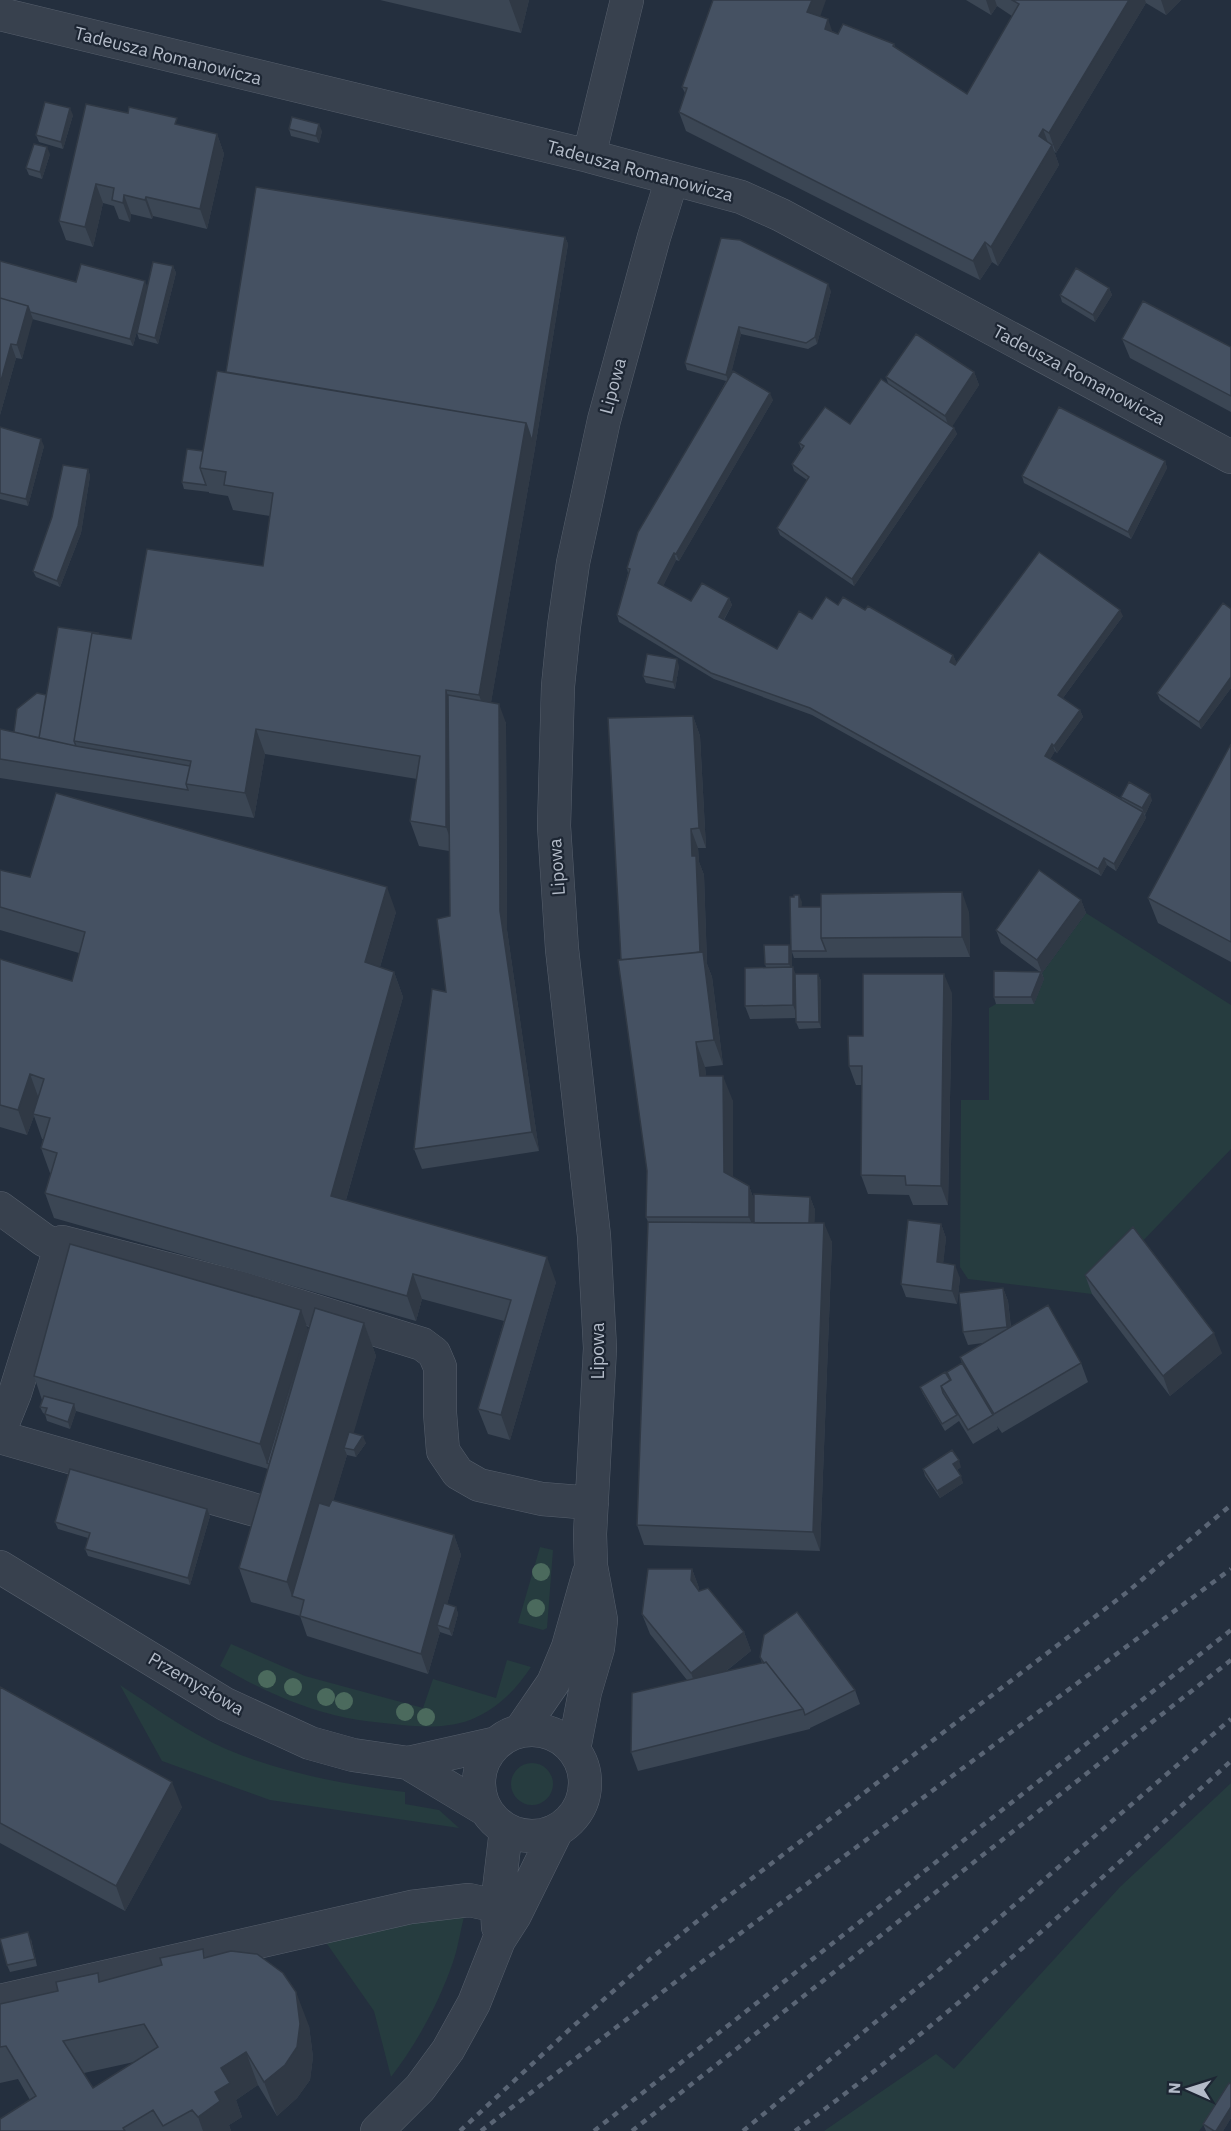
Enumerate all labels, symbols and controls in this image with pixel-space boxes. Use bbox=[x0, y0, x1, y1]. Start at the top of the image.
street label: Tadeusza Romanowicza bbox=[72, 21, 265, 90]
street label: Tadeusza Romanowicza bbox=[544, 135, 736, 207]
street label: Tadeusza Romanowicza bbox=[989, 319, 1170, 430]
street label: Lipowa bbox=[594, 355, 631, 416]
street label: Lipowa bbox=[543, 837, 570, 896]
street label: Lipowa bbox=[586, 1322, 609, 1380]
street label: Przemysłowa bbox=[144, 1647, 249, 1720]
north arrow bbox=[1159, 2059, 1219, 2119]
text: N bbox=[1164, 2082, 1184, 2095]

